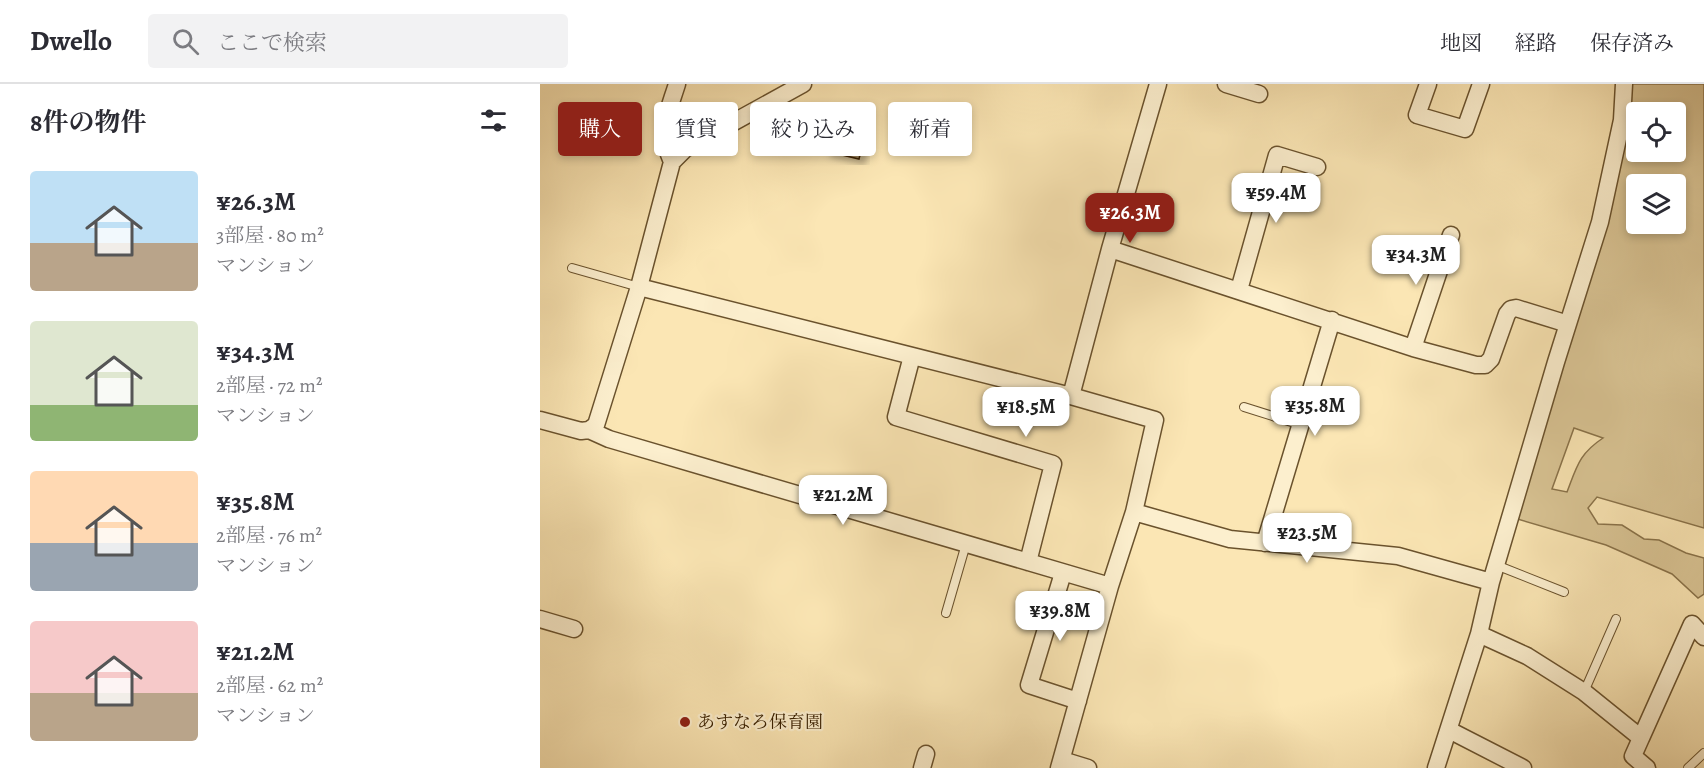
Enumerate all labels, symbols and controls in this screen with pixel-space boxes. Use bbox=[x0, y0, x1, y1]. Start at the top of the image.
search box bbox=[148, 14, 568, 68]
text: Dwello bbox=[30, 22, 112, 60]
icon: search bbox=[169, 25, 202, 58]
text: ここで検索 bbox=[217, 28, 327, 58]
text: 地図 bbox=[1440, 29, 1482, 57]
text: 経路 bbox=[1515, 29, 1557, 57]
text: 保存済み bbox=[1590, 29, 1674, 57]
chip: 購入 bbox=[558, 102, 642, 156]
chip: 賃貸 bbox=[654, 102, 738, 156]
chip: 絞り込み bbox=[750, 102, 876, 156]
chip: 新着 bbox=[888, 102, 972, 156]
map controls bbox=[1626, 102, 1686, 234]
button: locate bbox=[1626, 102, 1686, 162]
icon: filters bbox=[477, 104, 510, 137]
text: 8件の物件 bbox=[30, 105, 146, 140]
pin: ¥59.4M bbox=[1227, 173, 1325, 224]
button: layers bbox=[1626, 174, 1686, 234]
text: ¥59.4M bbox=[1246, 179, 1307, 206]
text: ¥26.3M bbox=[216, 184, 296, 219]
pin: ¥26.3M bbox=[1081, 193, 1179, 244]
icon: home bbox=[78, 195, 150, 267]
text: ¥26.3M bbox=[1099, 199, 1161, 226]
text: 3部屋 · 80 m² bbox=[216, 222, 324, 249]
pin: ¥34.3M bbox=[1367, 235, 1465, 286]
text: ¥34.3M bbox=[1386, 241, 1446, 268]
text: マンション bbox=[216, 252, 315, 279]
text: ¥34.3M bbox=[216, 334, 295, 369]
icon: home bbox=[78, 345, 150, 417]
text: 2部屋 · 72 m² bbox=[216, 372, 322, 399]
pin: ¥35.8M bbox=[1266, 386, 1364, 437]
pin: ¥18.5M bbox=[977, 387, 1075, 438]
text: ¥35.8M bbox=[1285, 392, 1345, 419]
text: ¥18.5M bbox=[996, 393, 1056, 420]
text: マンション bbox=[216, 402, 315, 429]
pin: ¥21.2M bbox=[794, 475, 892, 526]
text: ¥21.2M bbox=[813, 481, 873, 508]
text: ¥35.8M bbox=[216, 484, 295, 519]
icon: home bbox=[78, 495, 150, 567]
pin: ¥23.5M bbox=[1258, 513, 1356, 564]
text: ¥23.5M bbox=[1277, 519, 1337, 546]
text: 2部屋 · 76 m² bbox=[216, 522, 322, 549]
text: マンション bbox=[216, 552, 315, 579]
pin: ¥39.8M bbox=[1011, 591, 1109, 642]
text: ¥39.8M bbox=[1029, 597, 1091, 624]
text: ¥21.2M bbox=[216, 634, 294, 669]
icon: home bbox=[78, 645, 150, 717]
text: 2部屋 · 62 m² bbox=[216, 672, 323, 699]
text: マンション bbox=[216, 702, 315, 729]
place label: あすなろ保育園 bbox=[697, 710, 823, 734]
marker: あすなろ保育園 bbox=[678, 715, 692, 729]

